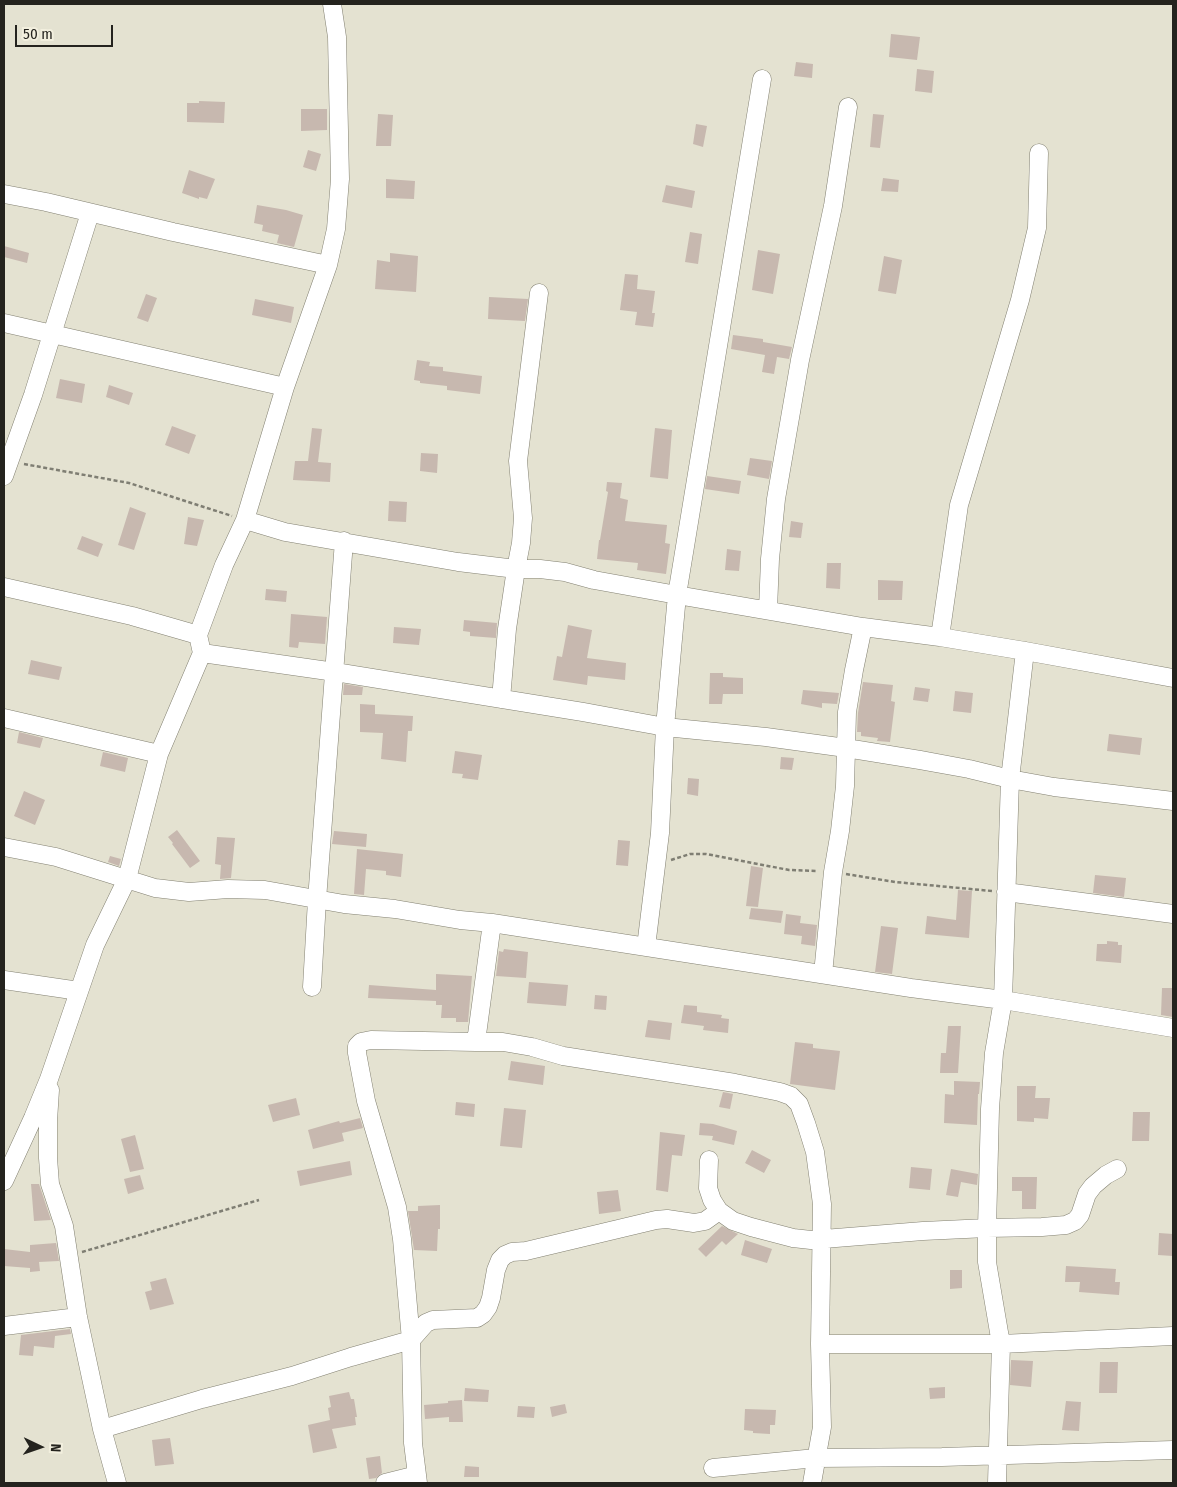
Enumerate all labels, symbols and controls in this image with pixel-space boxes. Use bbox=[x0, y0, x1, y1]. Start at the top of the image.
scale bar bbox=[18, 15, 115, 47]
text: 50 m bbox=[23, 25, 53, 43]
north arrow bbox=[15, 1422, 65, 1472]
text: N bbox=[47, 1443, 64, 1452]

